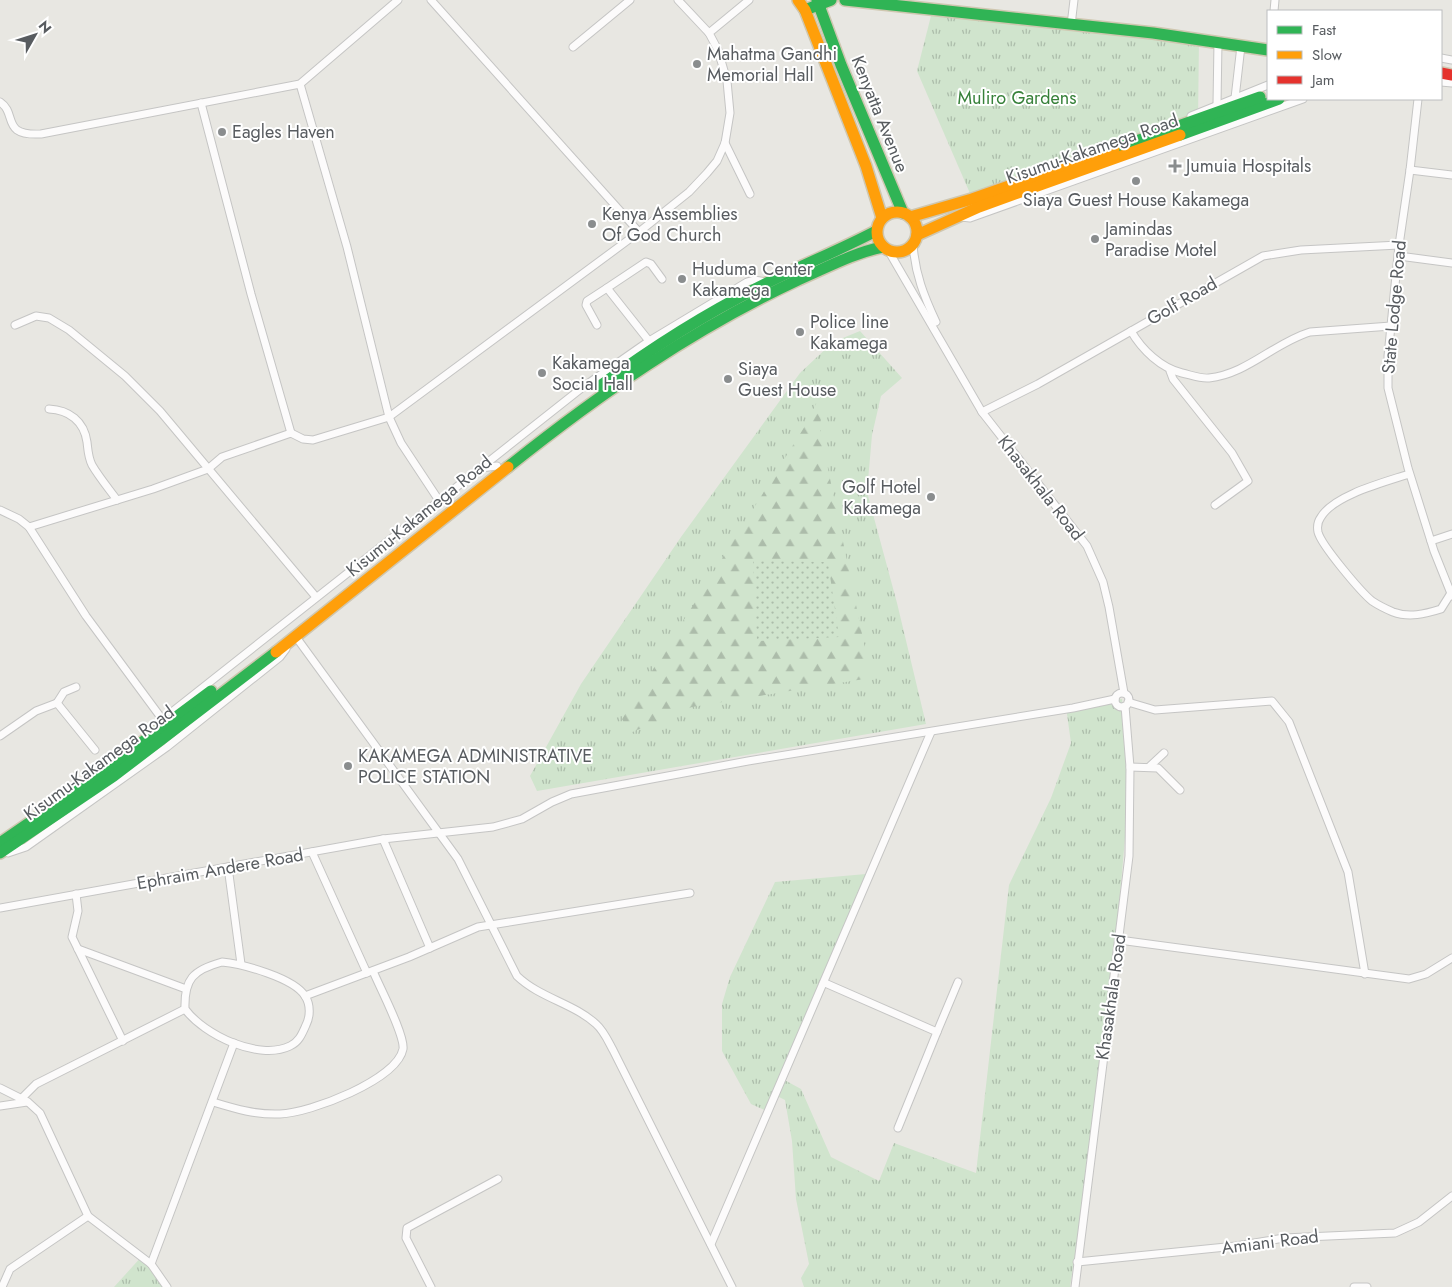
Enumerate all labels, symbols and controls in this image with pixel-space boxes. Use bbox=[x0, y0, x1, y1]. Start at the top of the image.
north arrow bbox=[10, 10, 60, 60]
legend bbox=[1267, 10, 1442, 100]
text: N bbox=[34, 16, 56, 37]
text: Fast bbox=[1312, 19, 1336, 41]
place label: Mahatma Gandhi Memorial Hall bbox=[707, 41, 837, 88]
text: Slow bbox=[1312, 44, 1343, 66]
street label: Kenyatta Avenue bbox=[845, 52, 915, 176]
marker: Mahatma Gandhi Memorial Hall bbox=[691, 58, 703, 70]
text: Jam bbox=[1310, 69, 1335, 91]
park label: Muliro Gardens bbox=[958, 85, 1077, 111]
street label: Kisumu-Kakamega Road bbox=[1002, 107, 1182, 191]
place label: Eagles Haven bbox=[232, 119, 335, 145]
marker: Eagles Haven bbox=[216, 126, 228, 138]
place label: Jumuia Hospitals bbox=[1184, 153, 1311, 179]
marker: Jumuia Hospitals bbox=[1168, 159, 1182, 173]
marker: Siaya Guest House Kakamega bbox=[1130, 175, 1142, 187]
place label: Siaya Guest House Kakamega bbox=[1023, 187, 1249, 213]
place label: Kenya Assemblies Of God Church bbox=[602, 201, 738, 248]
place label: Jamindas Paradise Motel bbox=[1103, 216, 1217, 263]
marker: Kenya Assemblies Of God Church bbox=[586, 218, 598, 230]
marker: Jamindas Paradise Motel bbox=[1089, 233, 1101, 245]
street label: State Lodge Road bbox=[1375, 239, 1413, 375]
place label: Huduma Center Kakamega bbox=[692, 256, 814, 303]
street label: Golf Road bbox=[1142, 270, 1222, 332]
marker: Huduma Center Kakamega bbox=[676, 273, 688, 285]
place label: Police line Kakamega bbox=[810, 309, 889, 356]
marker: Police line Kakamega bbox=[794, 326, 806, 338]
place label: Kakamega Social Hall bbox=[552, 350, 633, 397]
place label: Siaya Guest House bbox=[738, 356, 836, 403]
marker: Kakamega Social Hall bbox=[536, 367, 548, 379]
marker: Siaya Guest House bbox=[722, 373, 734, 385]
street label: Khasakhala Road bbox=[992, 430, 1090, 546]
street label: Kisumu-Kakamega Road bbox=[341, 449, 497, 583]
place label: Golf Hotel Kakamega bbox=[842, 474, 921, 521]
marker: Golf Hotel Kakamega bbox=[925, 491, 937, 503]
street label: Kisumu-Kakamega Road bbox=[18, 699, 180, 827]
place label: KAKAMEGA ADMINISTRATIVE POLICE STATION bbox=[358, 743, 592, 790]
marker: KAKAMEGA ADMINISTRATIVE POLICE STATION bbox=[342, 760, 354, 772]
street label: Ephraim Andere Road bbox=[135, 842, 305, 896]
street label: Khasakhala Road bbox=[1089, 932, 1133, 1062]
street label: Amiani Road bbox=[1220, 1223, 1320, 1261]

